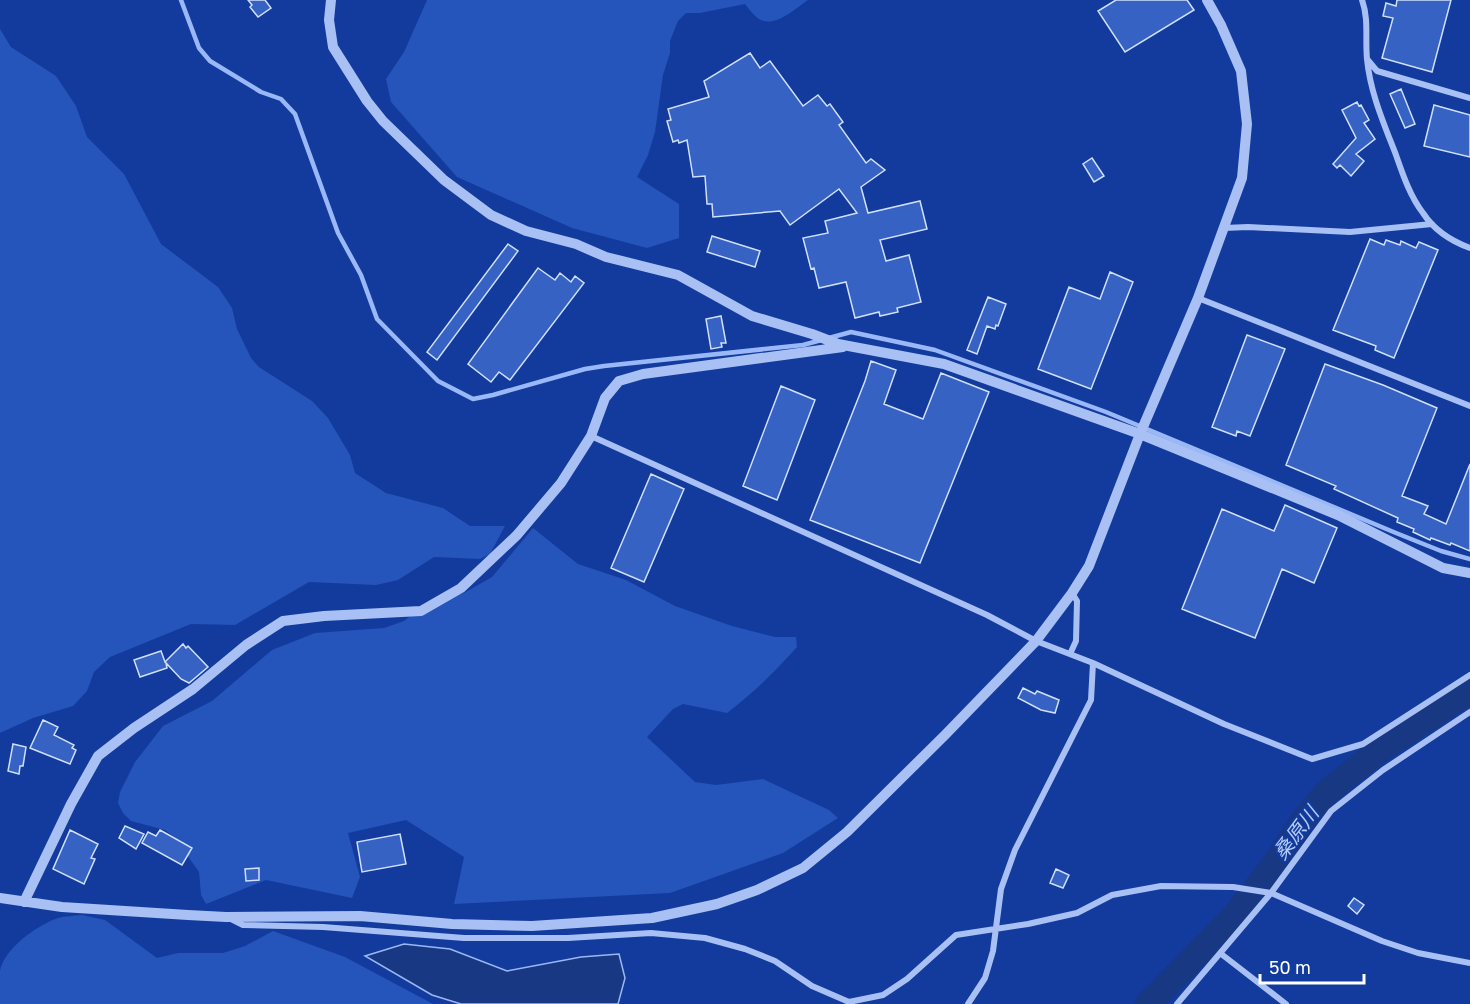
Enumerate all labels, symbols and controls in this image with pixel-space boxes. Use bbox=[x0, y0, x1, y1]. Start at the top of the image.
water label: 桑原川 bbox=[1268, 800, 1324, 864]
scale bar bbox=[1260, 947, 1364, 985]
text: 50 m bbox=[1269, 956, 1311, 978]

